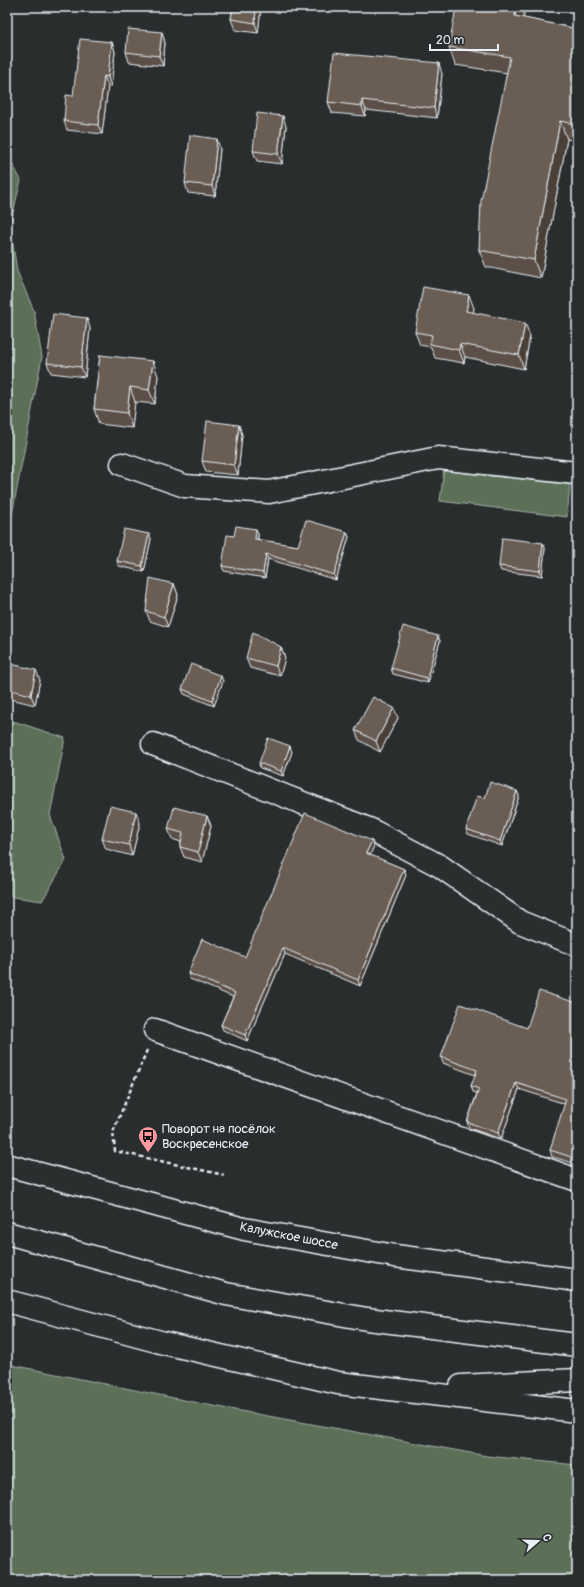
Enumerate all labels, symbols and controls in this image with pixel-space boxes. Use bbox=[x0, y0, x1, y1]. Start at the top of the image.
scale bar bbox=[430, 26, 498, 52]
text: 20 m bbox=[436, 33, 465, 48]
place label: Поворот на посёлок Воскресенское bbox=[162, 1121, 276, 1152]
bus stop icon: Поворот на посёлок Воскресенское bbox=[137, 1125, 159, 1153]
street label: Калужское шоссе bbox=[239, 1219, 340, 1253]
north arrow bbox=[518, 1521, 558, 1561]
text: С bbox=[540, 1532, 554, 1543]

